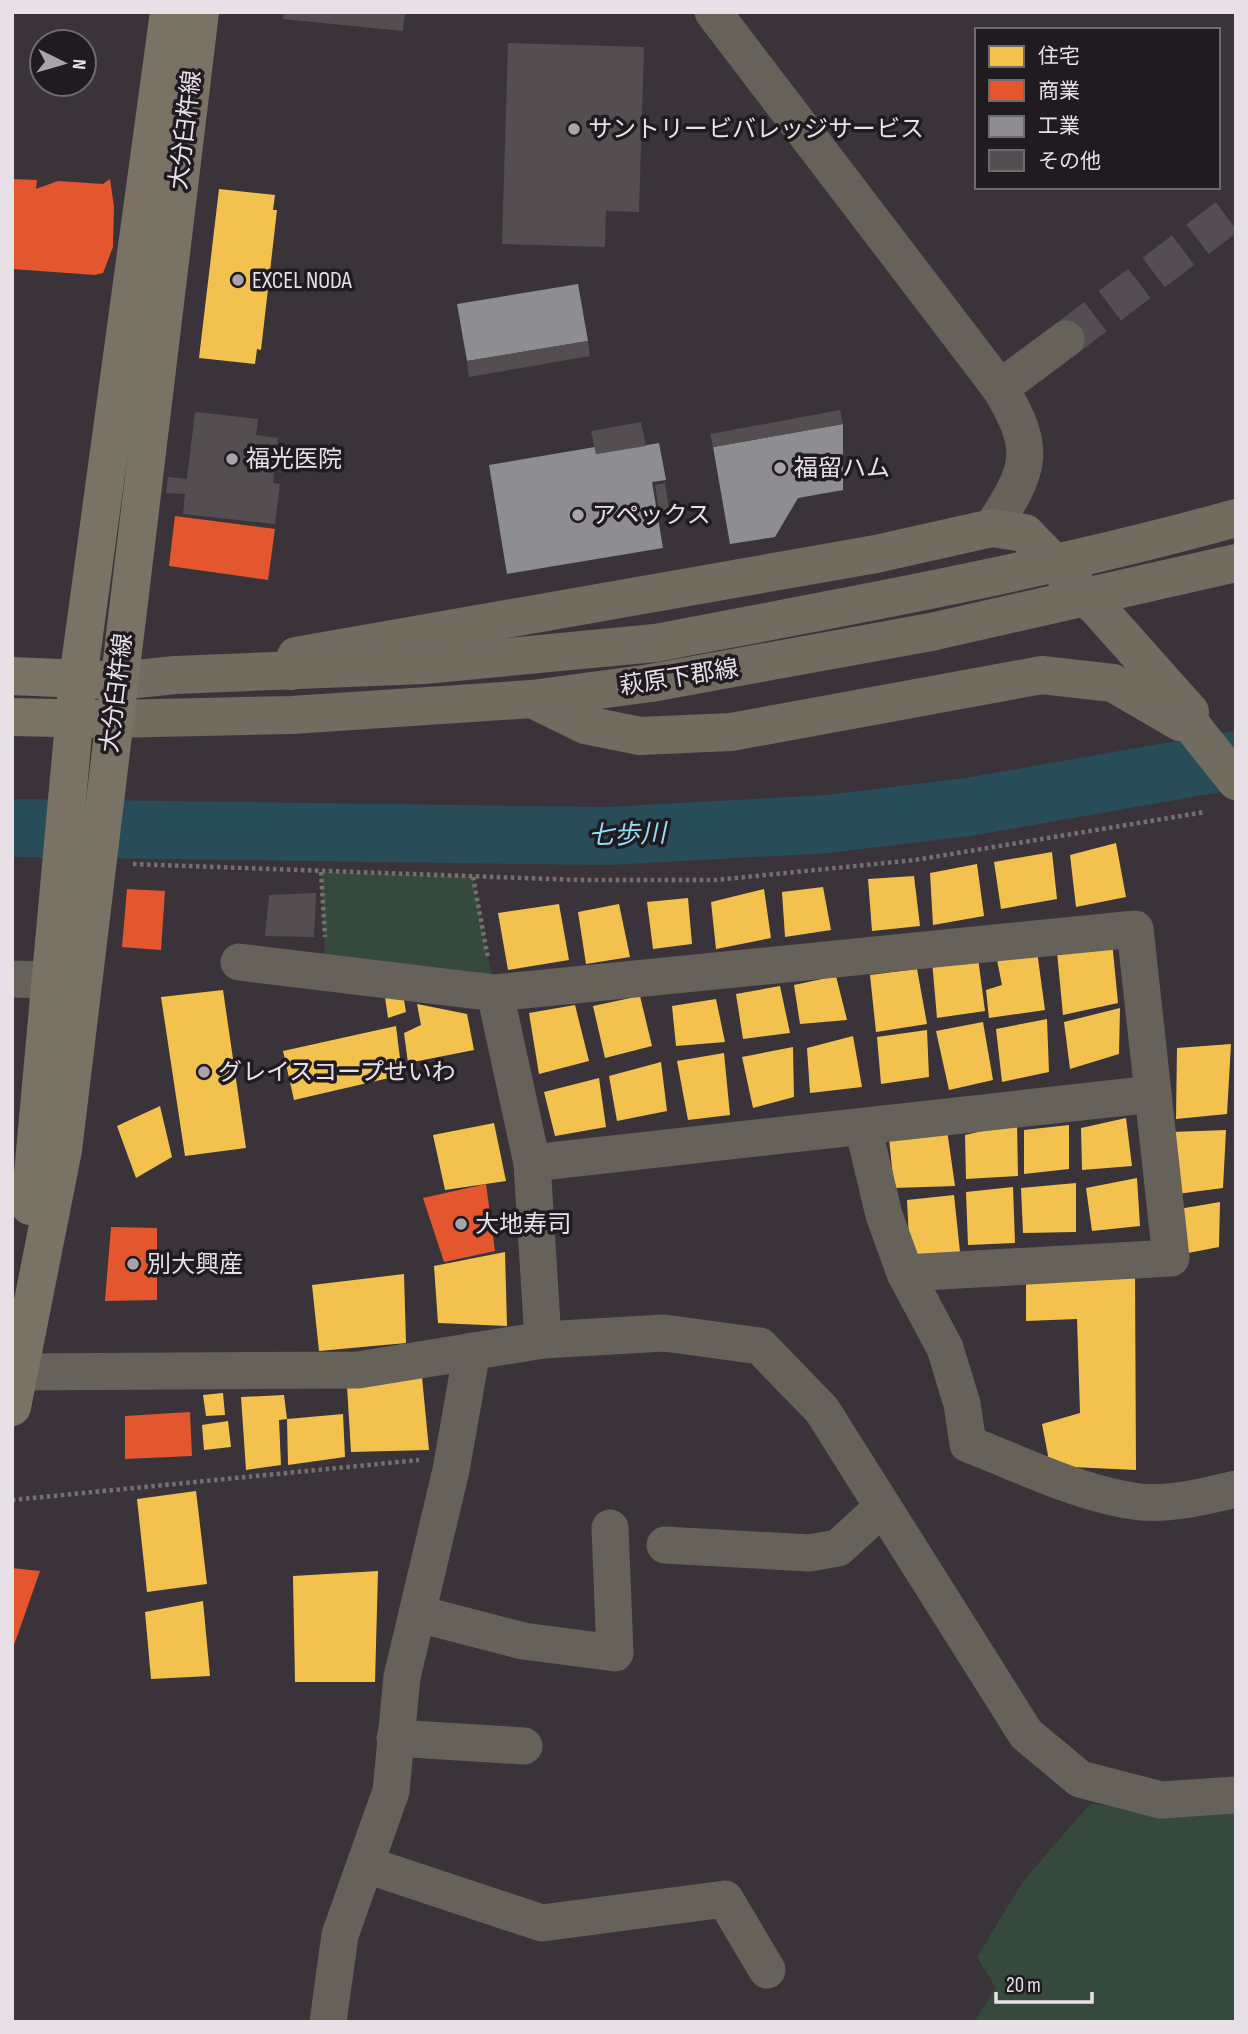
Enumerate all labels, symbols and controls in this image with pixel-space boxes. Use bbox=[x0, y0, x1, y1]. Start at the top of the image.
north arrow bbox=[28, 28, 98, 98]
legend bbox=[975, 28, 1220, 189]
text: 住宅 bbox=[1038, 44, 1080, 69]
text: N bbox=[67, 58, 90, 70]
street label: 大分臼杵線 bbox=[164, 69, 207, 191]
text: 商業 bbox=[1038, 79, 1080, 104]
text: 工業 bbox=[1038, 114, 1080, 139]
place label: サントリービバレッジサービス bbox=[588, 115, 924, 144]
marker: サントリービバレッジサービス bbox=[566, 121, 582, 137]
text: その他 bbox=[1038, 149, 1101, 174]
place label: EXCEL NODA bbox=[252, 266, 353, 295]
marker: EXCEL NODA bbox=[230, 272, 246, 288]
place label: 福光医院 bbox=[246, 445, 342, 474]
marker: 福光医院 bbox=[224, 451, 240, 467]
place label: 福留ハム bbox=[794, 454, 890, 483]
marker: 福留ハム bbox=[772, 460, 788, 476]
place label: アペックス bbox=[592, 501, 711, 530]
marker: アペックス bbox=[570, 507, 586, 523]
street label: 大分臼杵線 bbox=[95, 632, 138, 754]
street label: 萩原下郡線 bbox=[618, 654, 741, 701]
water label: 七歩川 bbox=[588, 819, 670, 852]
place label: グレイスコープせいわ bbox=[218, 1058, 456, 1087]
marker: グレイスコープせいわ bbox=[196, 1064, 212, 1080]
place label: 大地寿司 bbox=[475, 1210, 571, 1239]
marker: 大地寿司 bbox=[453, 1216, 469, 1232]
place label: 別大興産 bbox=[147, 1250, 243, 1279]
marker: 別大興産 bbox=[125, 1256, 141, 1272]
scale bar bbox=[996, 1960, 1092, 2004]
text: 20 m bbox=[1006, 1973, 1041, 1998]

